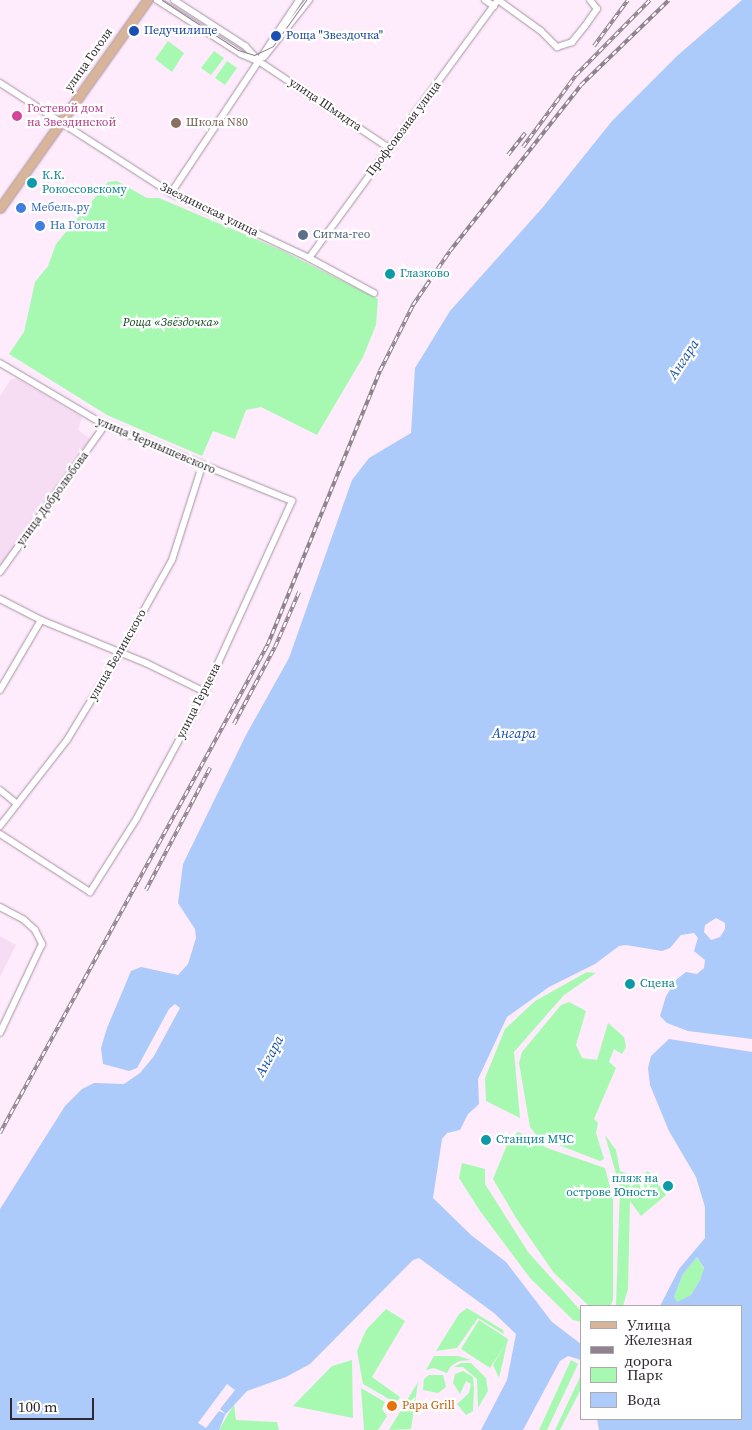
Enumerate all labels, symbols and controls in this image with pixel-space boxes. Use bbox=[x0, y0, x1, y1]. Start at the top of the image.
place label: Педучилище bbox=[144, 24, 217, 38]
marker: Педучилище bbox=[128, 25, 140, 37]
street label: улица Гоголя bbox=[62, 26, 116, 94]
place label: Роща "Звездочка" bbox=[286, 29, 383, 43]
marker: Роща "Звездочка" bbox=[270, 30, 282, 42]
street label: улица Шмидта bbox=[286, 75, 364, 135]
street label: Профсоюзная улица bbox=[364, 79, 444, 179]
place label: Гостевой дом на Звездинской bbox=[27, 102, 116, 130]
marker: Гостевой дом на Звездинской bbox=[11, 110, 23, 122]
place label: Школа N80 bbox=[186, 116, 248, 130]
marker: Школа N80 bbox=[170, 117, 182, 129]
place label: К.К. Рокоссовскому bbox=[42, 169, 127, 197]
marker: К.К. Рокоссовскому bbox=[26, 177, 38, 189]
street label: Звездинская улица bbox=[158, 180, 260, 240]
place label: Мебель.ру bbox=[31, 201, 89, 215]
marker: Мебель.ру bbox=[15, 202, 27, 214]
place label: На Гоголя bbox=[50, 219, 106, 233]
marker: На Гоголя bbox=[34, 220, 46, 232]
place label: Сигма-гео bbox=[313, 228, 370, 242]
marker: Сигма-гео bbox=[297, 229, 309, 241]
place label: Глазково bbox=[400, 267, 450, 281]
marker: Глазково bbox=[384, 268, 396, 280]
park label: Роща «Звёздочка» bbox=[123, 316, 219, 330]
water label: Ангара bbox=[664, 336, 702, 382]
street label: улица Чернышевского bbox=[94, 414, 218, 478]
street label: улица Добролюбова bbox=[14, 449, 92, 549]
street label: улица Белинского bbox=[86, 607, 150, 703]
street label: улица Герцена bbox=[174, 661, 224, 741]
water label: Ангара bbox=[492, 725, 536, 741]
place label: Сцена bbox=[640, 977, 675, 991]
marker: Сцена bbox=[624, 978, 636, 990]
water label: Ангара bbox=[251, 1033, 287, 1079]
place label: Станция МЧС bbox=[496, 1133, 574, 1147]
marker: Станция МЧС bbox=[480, 1134, 492, 1146]
place label: пляж на острове Юность bbox=[566, 1172, 658, 1200]
marker: пляж на острове Юность bbox=[662, 1180, 674, 1192]
legend bbox=[580, 1305, 742, 1420]
text: Улица bbox=[627, 1314, 671, 1335]
text: Железная дорога bbox=[624, 1329, 693, 1371]
text: Парк bbox=[627, 1364, 663, 1385]
scale bar bbox=[12, 1388, 96, 1420]
text: Вода bbox=[627, 1389, 661, 1410]
text: 100 m bbox=[18, 1396, 58, 1417]
place label: Papa Grill bbox=[402, 1399, 455, 1413]
marker: Papa Grill bbox=[386, 1400, 398, 1412]

